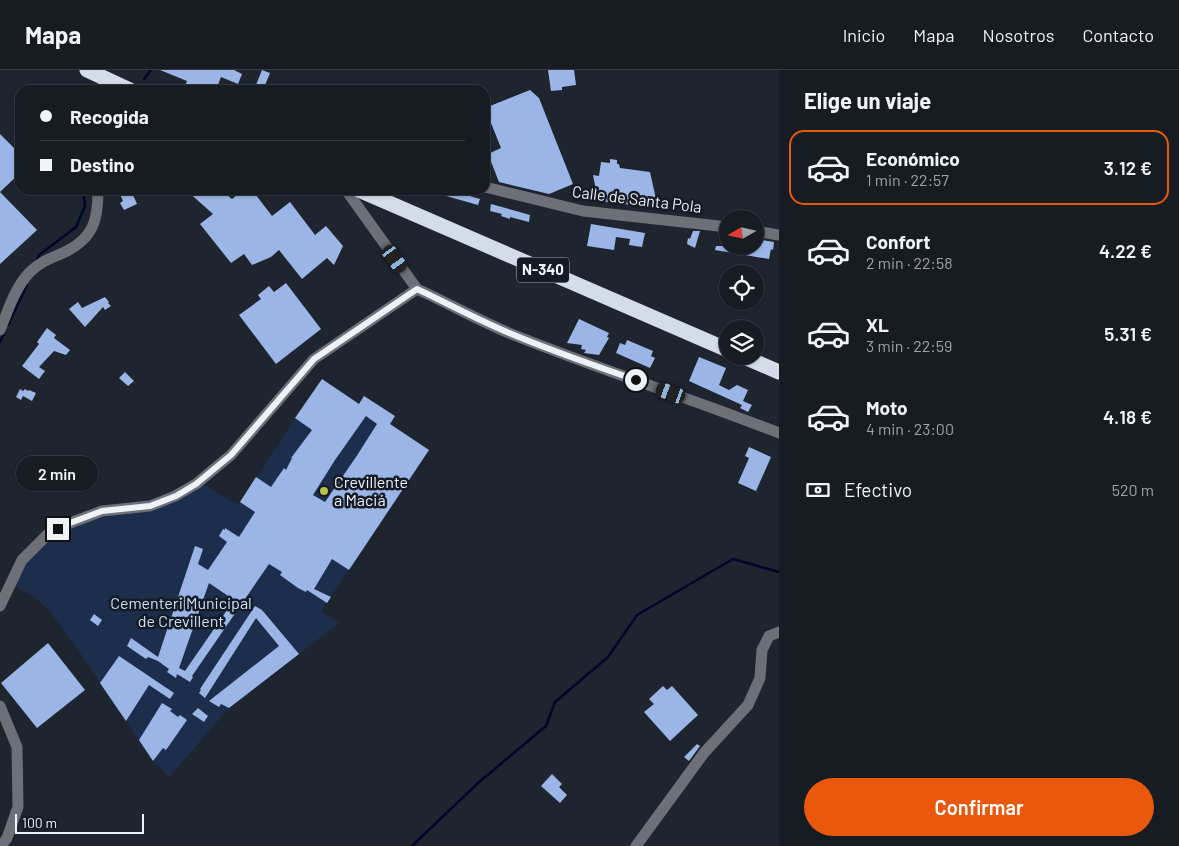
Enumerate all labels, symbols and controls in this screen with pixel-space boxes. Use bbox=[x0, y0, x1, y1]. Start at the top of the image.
text: Mapa bbox=[25, 20, 81, 49]
text: Inicio bbox=[843, 24, 885, 46]
text: Mapa bbox=[913, 24, 955, 46]
text: Nosotros bbox=[983, 24, 1054, 46]
text: Contacto bbox=[1082, 24, 1154, 46]
text: Elige un viaje bbox=[804, 87, 931, 113]
text: Recogida bbox=[70, 105, 149, 128]
icon: car bbox=[806, 145, 851, 190]
text: Económico bbox=[866, 147, 960, 170]
text: Destino bbox=[70, 153, 135, 176]
text: 3.12 € bbox=[1104, 156, 1152, 179]
text: 1 min · 22:57 bbox=[866, 170, 949, 189]
street label: Calle de Santa Pola bbox=[571, 181, 703, 216]
north arrow bbox=[719, 210, 764, 255]
map controls bbox=[719, 210, 764, 365]
icon: car bbox=[806, 228, 851, 273]
text: Confort bbox=[866, 230, 930, 253]
text: 4.22 € bbox=[1099, 239, 1152, 262]
car bbox=[380, 242, 409, 276]
text: 2 min · 22:58 bbox=[866, 253, 953, 272]
road number: N-340 bbox=[517, 258, 569, 282]
button: locate bbox=[719, 265, 764, 310]
icon: car bbox=[806, 311, 851, 356]
text: XL bbox=[866, 313, 889, 336]
button: layers bbox=[719, 320, 764, 365]
text: 5.31 € bbox=[1104, 322, 1152, 345]
text: 3 min · 22:59 bbox=[866, 336, 952, 355]
route start bbox=[625, 369, 647, 391]
car bbox=[654, 381, 687, 405]
icon: car bbox=[806, 394, 851, 439]
text: Moto bbox=[866, 396, 908, 419]
text: 4.18 € bbox=[1103, 405, 1152, 428]
text: 4 min · 23:00 bbox=[866, 419, 954, 438]
callout: 2 min bbox=[17, 456, 99, 492]
text: 2 min bbox=[38, 464, 76, 483]
place label: Crevillente a Maciá bbox=[334, 472, 408, 509]
icon: cash bbox=[804, 476, 832, 504]
text: Efectivo bbox=[844, 478, 912, 501]
text: 520 m bbox=[1112, 480, 1154, 499]
marker: Crevillente a Maciá bbox=[318, 485, 330, 497]
route end bbox=[47, 518, 69, 540]
park label: Cementeri Municipal de Crevillent bbox=[110, 593, 252, 630]
button: Confirmar bbox=[804, 778, 1154, 836]
scale bar bbox=[15, 811, 144, 834]
text: 100 m bbox=[22, 814, 57, 831]

